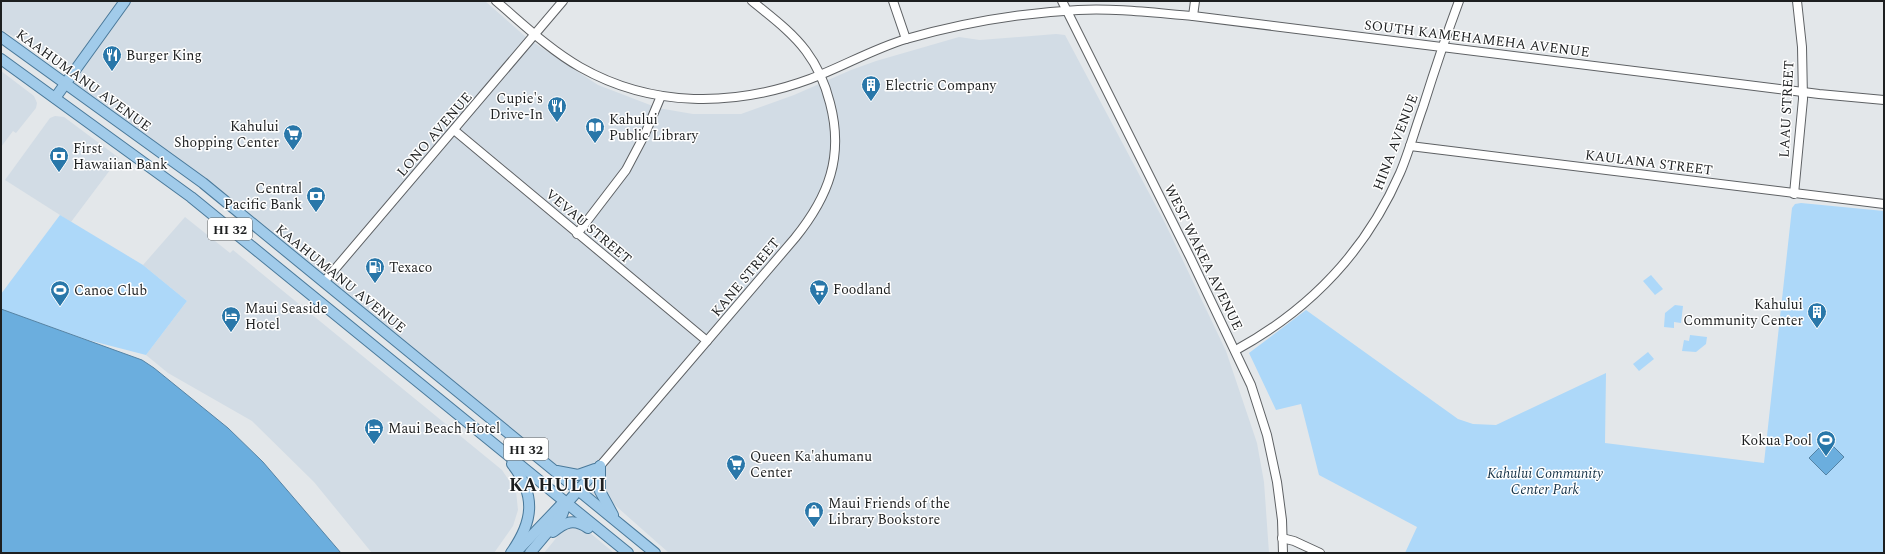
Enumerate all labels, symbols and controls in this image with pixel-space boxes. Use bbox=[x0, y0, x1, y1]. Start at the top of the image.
street label: SOUTH KAMEHAMEHA AVENUE bbox=[1363, 14, 1591, 63]
street label: KAAHUMANU AVENUE bbox=[12, 24, 156, 137]
restaurant icon: Burger King bbox=[101, 44, 123, 72]
place label: Burger King bbox=[126, 45, 202, 66]
street label: LAAU STREET bbox=[1773, 60, 1800, 158]
building icon: Electric Company bbox=[860, 74, 882, 102]
place label: Electric Company bbox=[885, 75, 998, 96]
street label: LONO AVENUE bbox=[392, 87, 477, 181]
place label: Cupie's Drive-In bbox=[490, 88, 543, 125]
street label: HINA AVENUE bbox=[1367, 91, 1424, 193]
restaurant icon: Cupie's Drive-In bbox=[546, 95, 568, 123]
place label: Kahului Public Library bbox=[609, 109, 700, 146]
place label: Kahului Shopping Center bbox=[174, 116, 279, 153]
library icon: Kahului Public Library bbox=[584, 116, 606, 144]
supermarket icon: Kahului Shopping Center bbox=[282, 123, 304, 151]
place label: First Hawaiian Bank bbox=[73, 138, 168, 175]
street label: KAULANA STREET bbox=[1584, 144, 1714, 181]
bank icon: First Hawaiian Bank bbox=[48, 145, 70, 173]
place label: Central Pacific Bank bbox=[224, 178, 302, 215]
street label: WEST WAKEA AVENUE bbox=[1159, 181, 1248, 334]
street label: VEVAU STREET bbox=[541, 184, 636, 269]
bank icon: Central Pacific Bank bbox=[305, 185, 327, 213]
road number: HI 32 bbox=[208, 218, 252, 240]
street label: KAAHUMANU AVENUE bbox=[271, 219, 411, 338]
street label: KANE STREET bbox=[706, 233, 785, 321]
fuel station icon: Texaco bbox=[364, 256, 386, 284]
place label: Texaco bbox=[389, 257, 432, 278]
supermarket icon: Foodland bbox=[808, 278, 830, 306]
sports icon: Canoe Club bbox=[49, 279, 71, 307]
place label: Foodland bbox=[833, 279, 891, 300]
place label: Canoe Club bbox=[74, 280, 147, 301]
place label: Kahului Community Center bbox=[1683, 294, 1803, 331]
place label: Maui Seaside Hotel bbox=[245, 298, 328, 335]
building icon: Kahului Community Center bbox=[1806, 301, 1828, 329]
hotel icon: Maui Seaside Hotel bbox=[220, 305, 242, 333]
hotel icon: Maui Beach Hotel bbox=[363, 417, 385, 445]
place label: Maui Beach Hotel bbox=[388, 418, 500, 439]
sports icon: Kokua Pool bbox=[1815, 429, 1837, 457]
place label: Kokua Pool bbox=[1741, 430, 1812, 451]
road number: HI 32 bbox=[504, 438, 548, 460]
place label: Queen Ka'ahumanu Center bbox=[750, 446, 872, 483]
supermarket icon: Queen Ka'ahumanu Center bbox=[725, 453, 747, 481]
park label: Kahului Community Center Park bbox=[1487, 463, 1604, 500]
district label: KAHULUI bbox=[509, 472, 607, 499]
place label: Maui Friends of the Library Bookstore bbox=[828, 493, 950, 530]
shop icon: Maui Friends of the Library Bookstore bbox=[803, 500, 825, 528]

